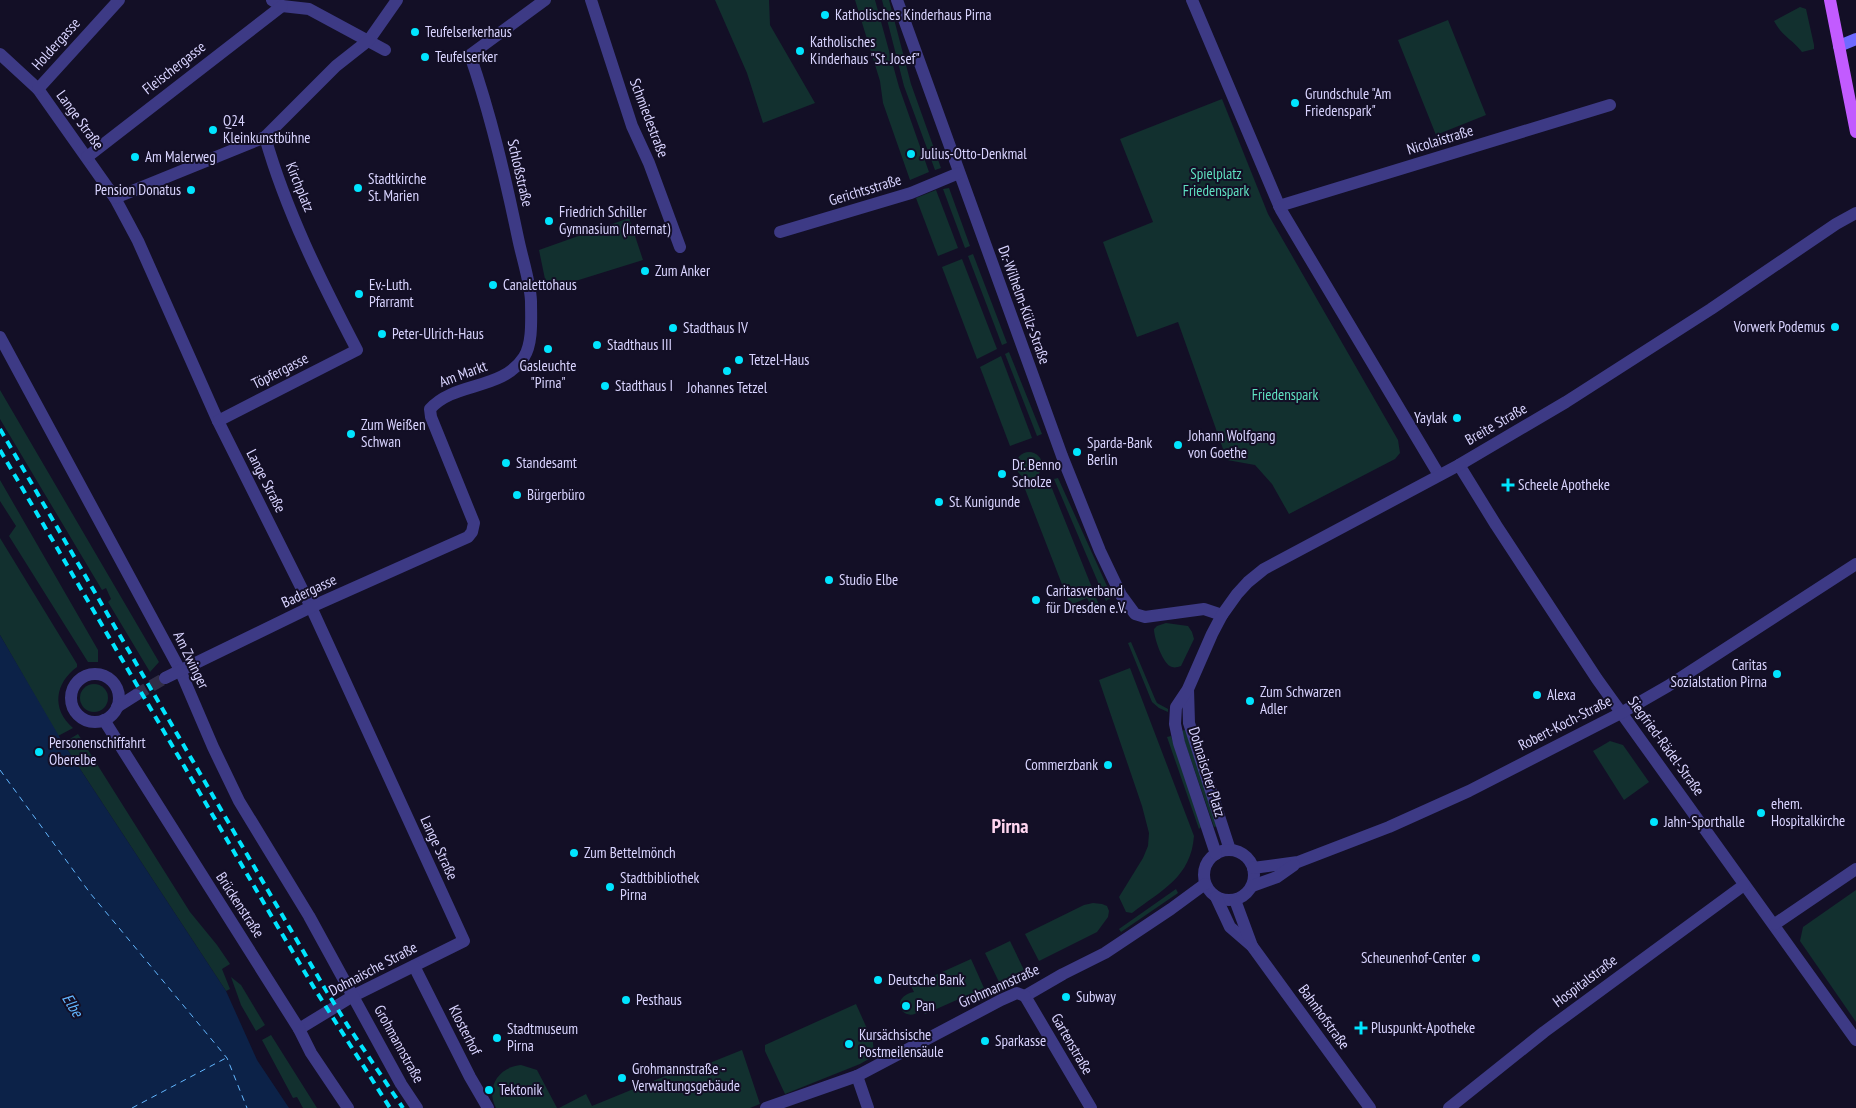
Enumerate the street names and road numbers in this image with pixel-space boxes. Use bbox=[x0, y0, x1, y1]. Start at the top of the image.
street label: Holdergasse bbox=[27, 14, 84, 74]
street label: Fleischergasse bbox=[138, 37, 209, 98]
street label: Schmiedestraße bbox=[626, 76, 673, 160]
street label: Lange Straße bbox=[53, 86, 108, 153]
street label: Nicolaistraße bbox=[1404, 120, 1475, 159]
street label: Schloßstraße bbox=[504, 137, 537, 208]
street label: Kirchplatz bbox=[282, 159, 319, 215]
street label: Gerichtsstraße bbox=[826, 169, 903, 210]
street label: Dr.-Wilhelm-Külz-Straße bbox=[994, 243, 1055, 367]
street label: Töpfergasse bbox=[248, 348, 311, 393]
street label: Am Markt bbox=[436, 356, 489, 391]
street label: Breite Straße bbox=[1461, 398, 1530, 449]
street label: Lange Straße bbox=[242, 446, 290, 516]
street label: Badergasse bbox=[278, 570, 339, 612]
street label: Am Zwinger bbox=[169, 628, 214, 692]
street label: Robert-Koch-Straße bbox=[1515, 691, 1615, 754]
street label: Siegfried-Rädel-Straße bbox=[1624, 692, 1709, 799]
street label: Dohnaischer Platz bbox=[1185, 725, 1230, 819]
street label: Lange Straße bbox=[416, 813, 463, 883]
street label: Brückenstraße bbox=[212, 868, 269, 941]
street label: Dohnaische Straße bbox=[325, 937, 420, 1000]
street label: Hospitalstraße bbox=[1549, 950, 1621, 1011]
street label: Grohmannstraße bbox=[956, 959, 1042, 1012]
street label: Bahnhofstraße bbox=[1294, 980, 1354, 1053]
street label: Grohmannstraße bbox=[370, 1001, 429, 1086]
street label: Klosterhof bbox=[445, 1002, 487, 1059]
street label: Gartenstraße bbox=[1047, 1010, 1098, 1078]

